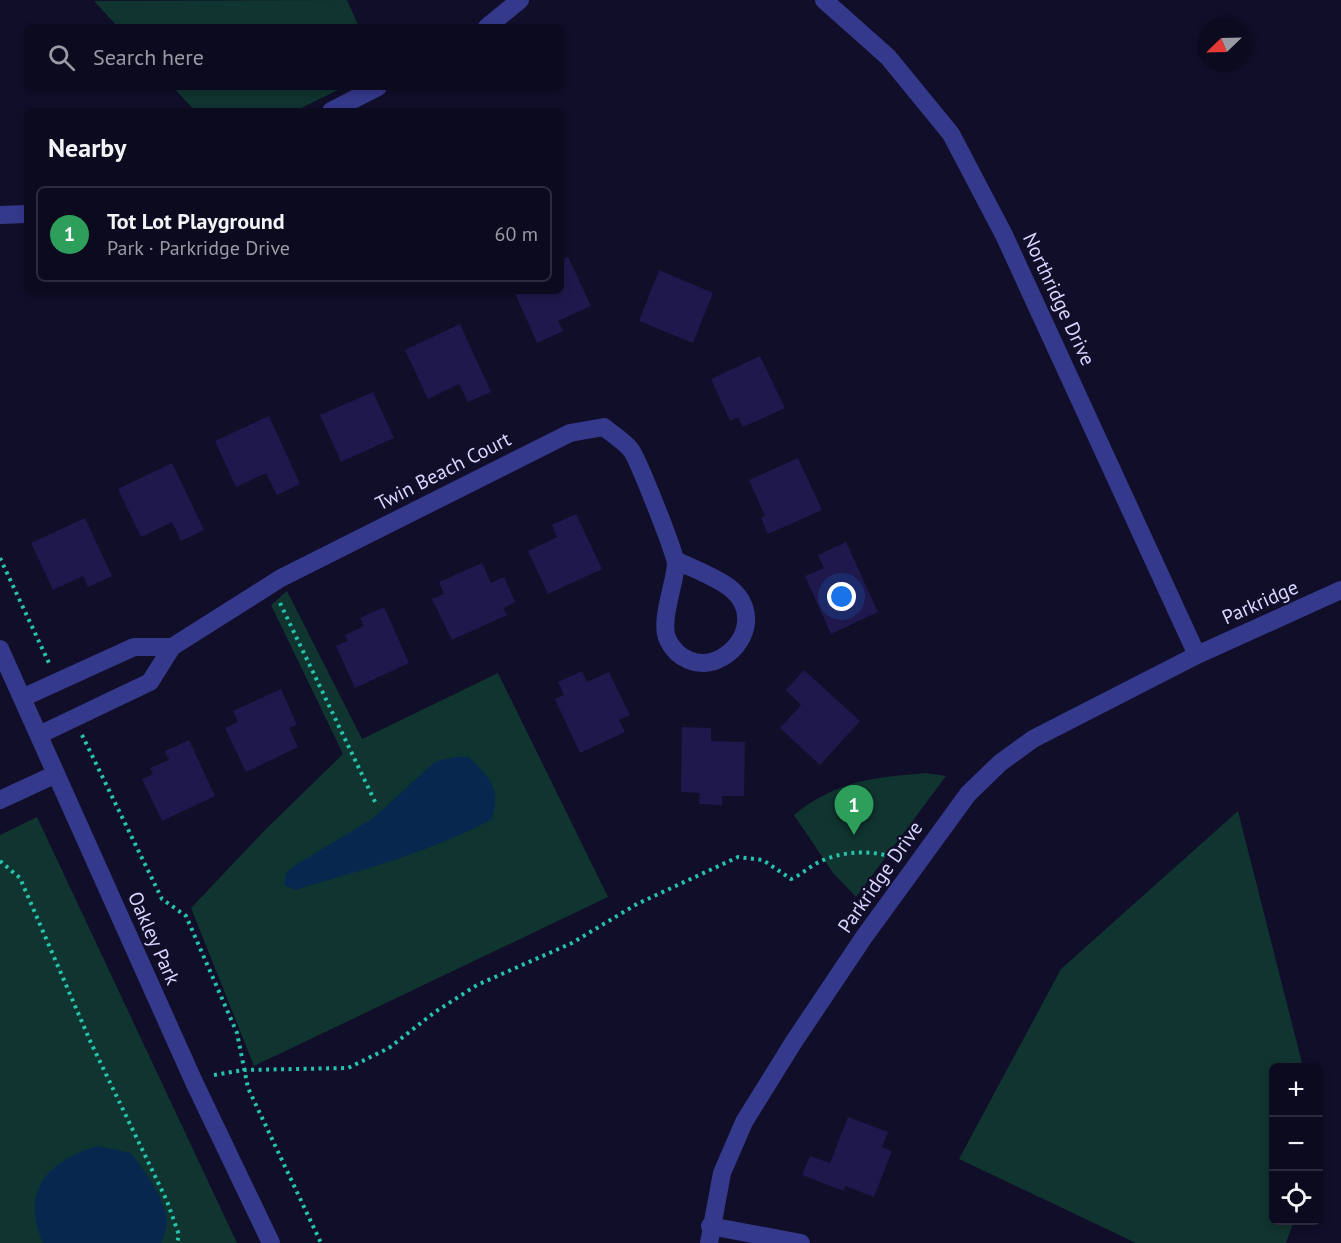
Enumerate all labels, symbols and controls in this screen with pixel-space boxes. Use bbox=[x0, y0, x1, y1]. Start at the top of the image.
north arrow bbox=[1197, 18, 1251, 72]
search box bbox=[24, 24, 564, 90]
icon: search bbox=[45, 41, 78, 74]
text: Search here bbox=[93, 43, 204, 71]
text: Nearby bbox=[48, 131, 126, 164]
text: Tot Lot Playground bbox=[107, 207, 285, 235]
text: 1 bbox=[64, 221, 75, 247]
text: 60 m bbox=[495, 221, 538, 247]
street label: Northridge Drive bbox=[1017, 229, 1101, 369]
text: Park · Parkridge Drive bbox=[107, 235, 290, 261]
street label: Twin Beach Court bbox=[371, 426, 515, 516]
street label: Parkridge bbox=[1218, 574, 1302, 630]
your location bbox=[827, 582, 856, 611]
pin: 1 bbox=[834, 786, 874, 835]
street label: Parkridge Drive bbox=[832, 816, 928, 938]
street label: Oakley Park bbox=[122, 887, 186, 989]
map controls bbox=[1269, 1063, 1323, 1225]
button: + bbox=[1269, 1063, 1323, 1117]
button: − bbox=[1269, 1117, 1323, 1171]
button: locate bbox=[1269, 1171, 1323, 1225]

